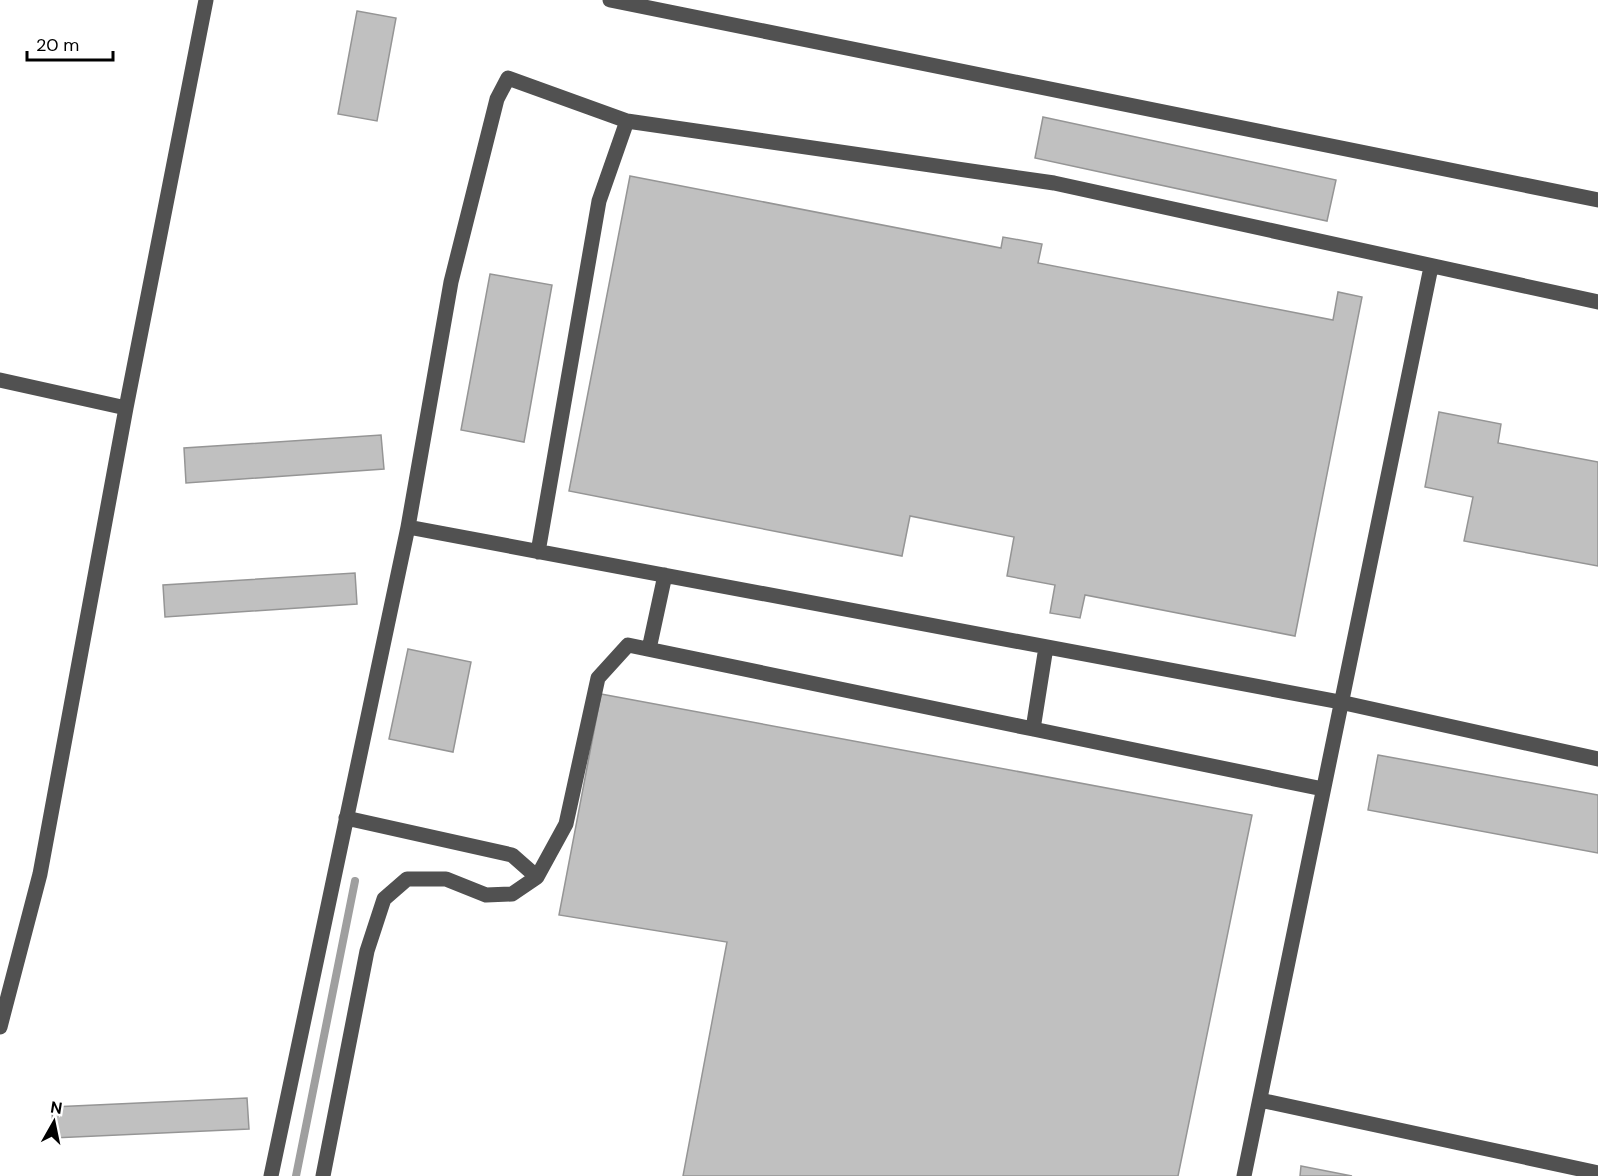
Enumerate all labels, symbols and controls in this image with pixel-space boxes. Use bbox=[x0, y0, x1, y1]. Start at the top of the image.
scale bar bbox=[27, 24, 112, 62]
text: 20 m bbox=[36, 33, 79, 57]
north arrow bbox=[24, 1092, 84, 1152]
text: N bbox=[49, 1096, 64, 1119]

